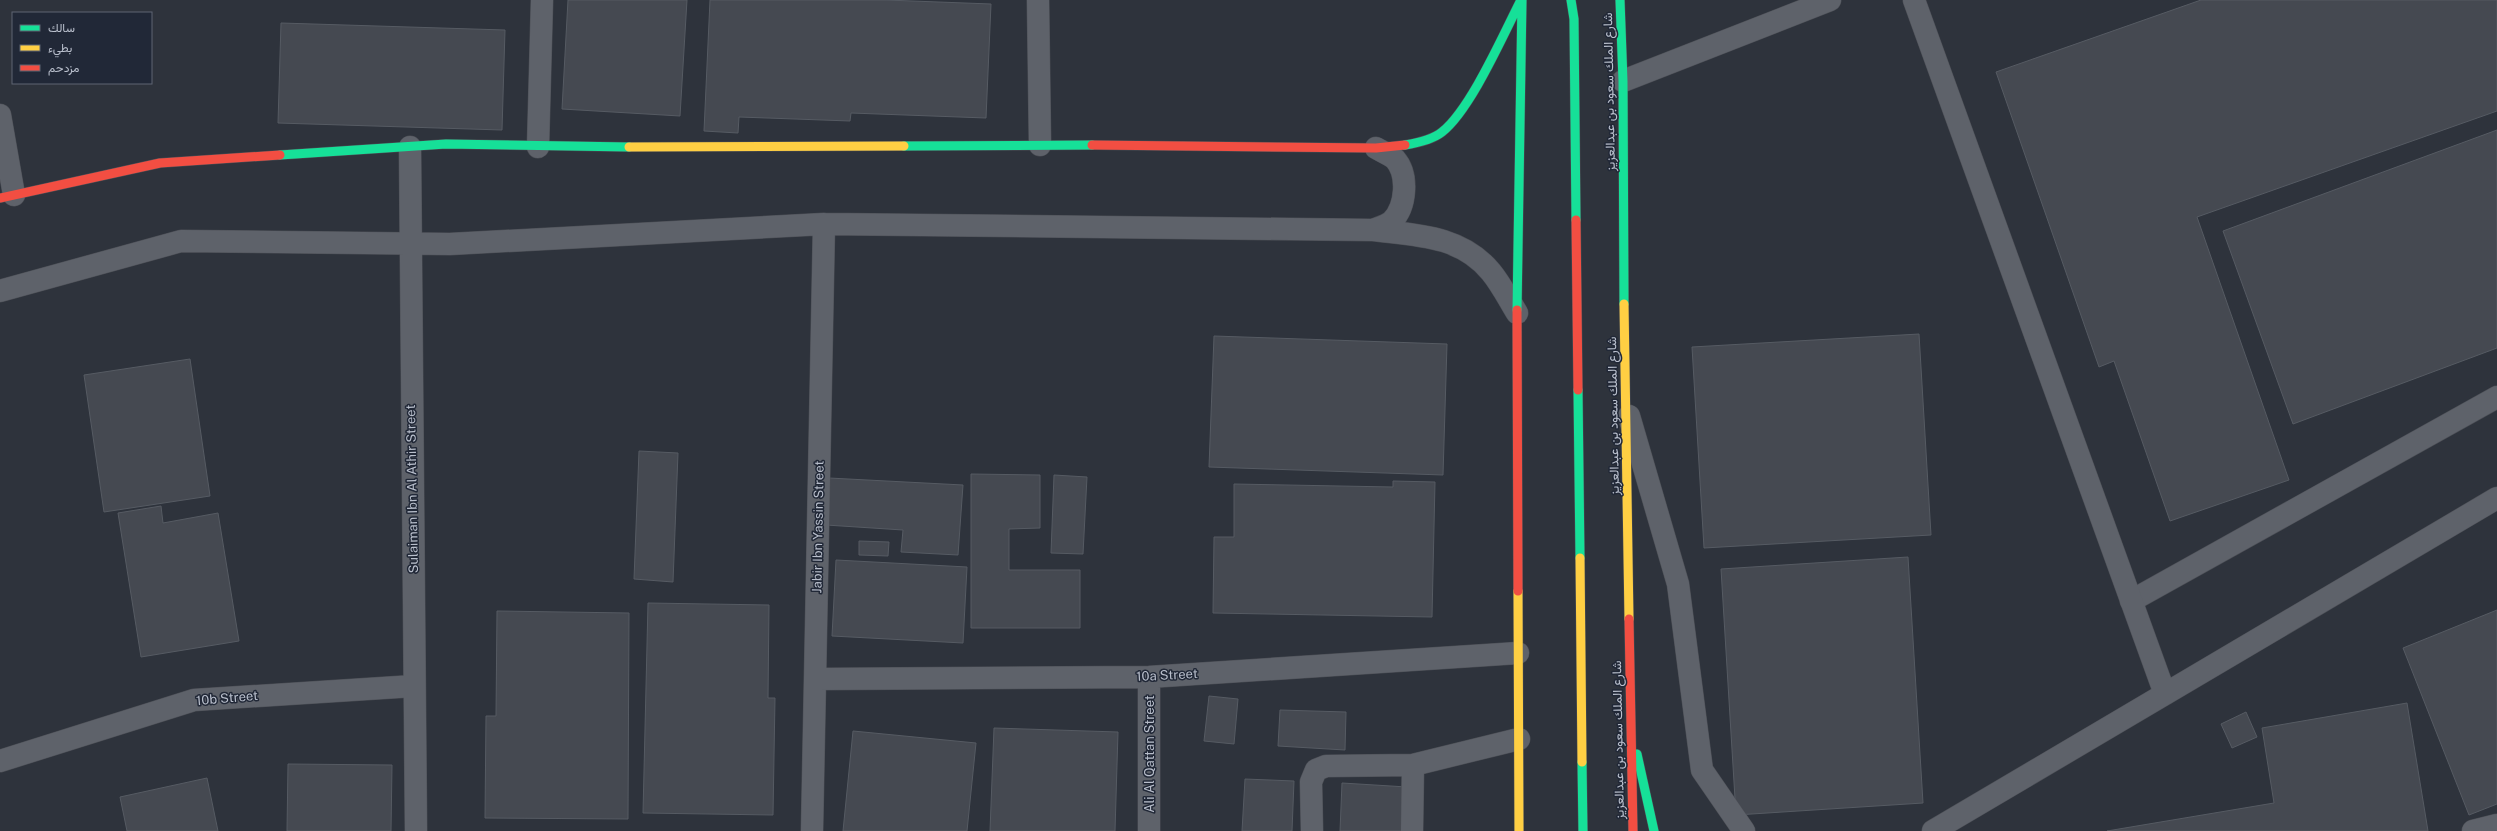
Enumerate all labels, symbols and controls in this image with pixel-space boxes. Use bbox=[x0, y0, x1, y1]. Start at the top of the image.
legend bbox=[12, 12, 152, 84]
street label: شارع الملك سعود بن عبدالعزيز bbox=[1600, 12, 1620, 173]
text: سالك bbox=[48, 21, 75, 35]
text: بطيء bbox=[48, 41, 72, 58]
text: مزدحم bbox=[48, 61, 79, 76]
street label: شارع الملك سعود بن عبدالعزيز bbox=[1604, 336, 1624, 497]
street label: Sulaiman Ibn Al Athir Street bbox=[403, 404, 421, 574]
street label: Jabir Ibn Yassin Street bbox=[809, 460, 827, 594]
street label: شارع الملك سعود بن عبدالعزيز bbox=[1609, 660, 1629, 821]
street label: 10a Street bbox=[1136, 666, 1198, 684]
street label: 10b Street bbox=[195, 688, 259, 708]
street label: Ali Al Qattan Street bbox=[1142, 695, 1157, 813]

